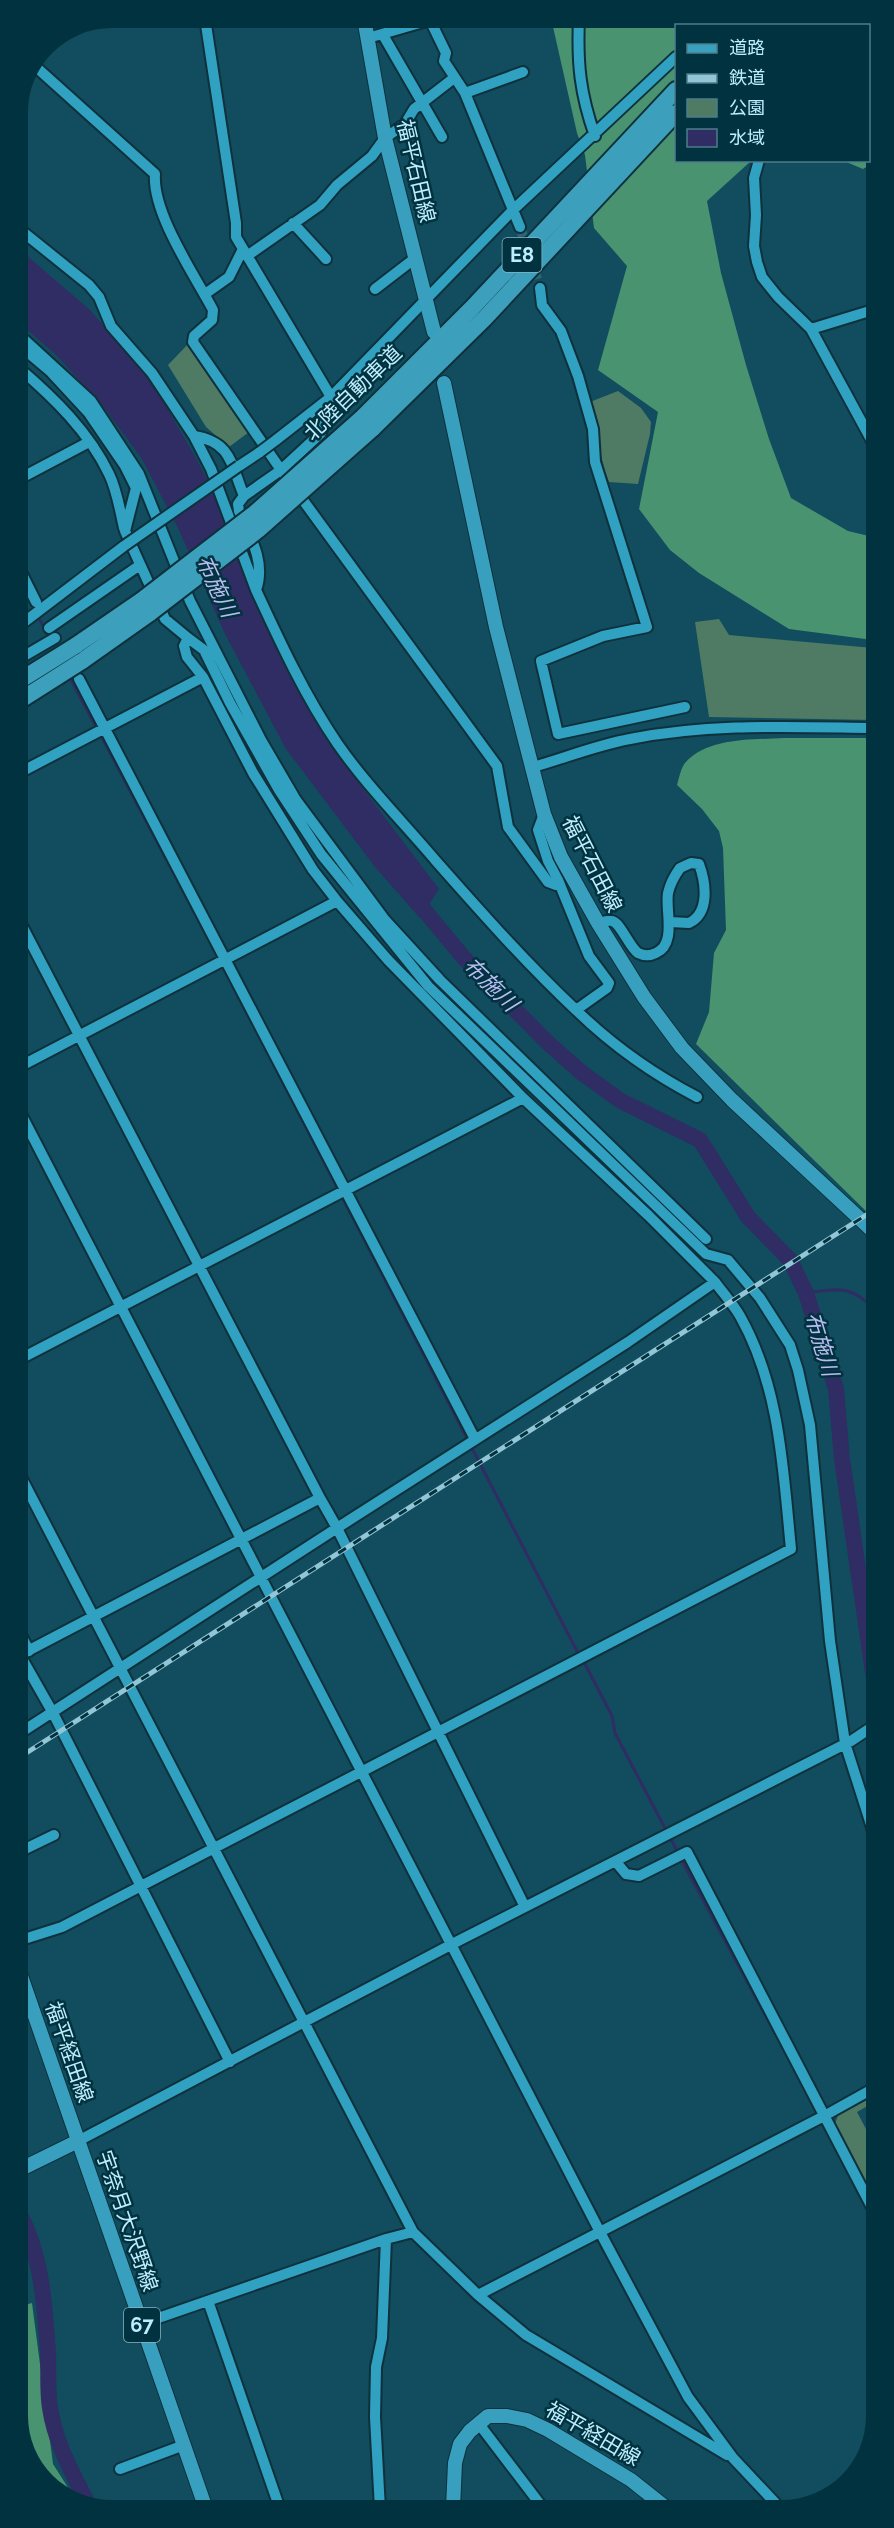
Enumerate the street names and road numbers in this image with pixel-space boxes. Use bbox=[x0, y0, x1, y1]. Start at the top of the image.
street label: 福平石田線 bbox=[392, 117, 440, 225]
road number: E8 bbox=[502, 238, 542, 272]
street label: 北陸自動車道 bbox=[299, 340, 407, 445]
street label: 福平石田線 bbox=[557, 811, 627, 916]
street label: 福平経田線 bbox=[41, 1998, 98, 2106]
street label: 宇奈月大沢野線 bbox=[92, 2147, 163, 2294]
road number: 67 bbox=[124, 2308, 160, 2342]
street label: 福平経田線 bbox=[542, 2396, 645, 2471]

